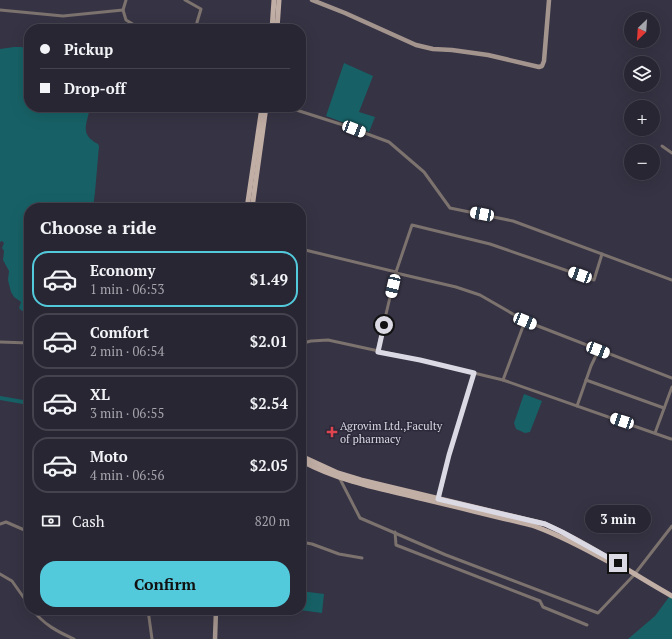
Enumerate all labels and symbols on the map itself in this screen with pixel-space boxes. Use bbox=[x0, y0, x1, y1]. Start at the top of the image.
north arrow bbox=[624, 12, 660, 48]
car bbox=[341, 119, 367, 139]
car bbox=[469, 206, 495, 222]
car bbox=[567, 265, 593, 285]
car bbox=[384, 273, 402, 299]
car bbox=[512, 311, 538, 331]
route start bbox=[375, 316, 393, 334]
car bbox=[585, 340, 611, 360]
car bbox=[609, 412, 635, 430]
place label: Agrovim Ltd.,Faculty of pharmacy bbox=[340, 419, 443, 446]
marker: Agrovim Ltd.,Faculty of pharmacy bbox=[327, 427, 337, 437]
callout: 3 min bbox=[585, 505, 651, 533]
route end bbox=[609, 554, 627, 572]

